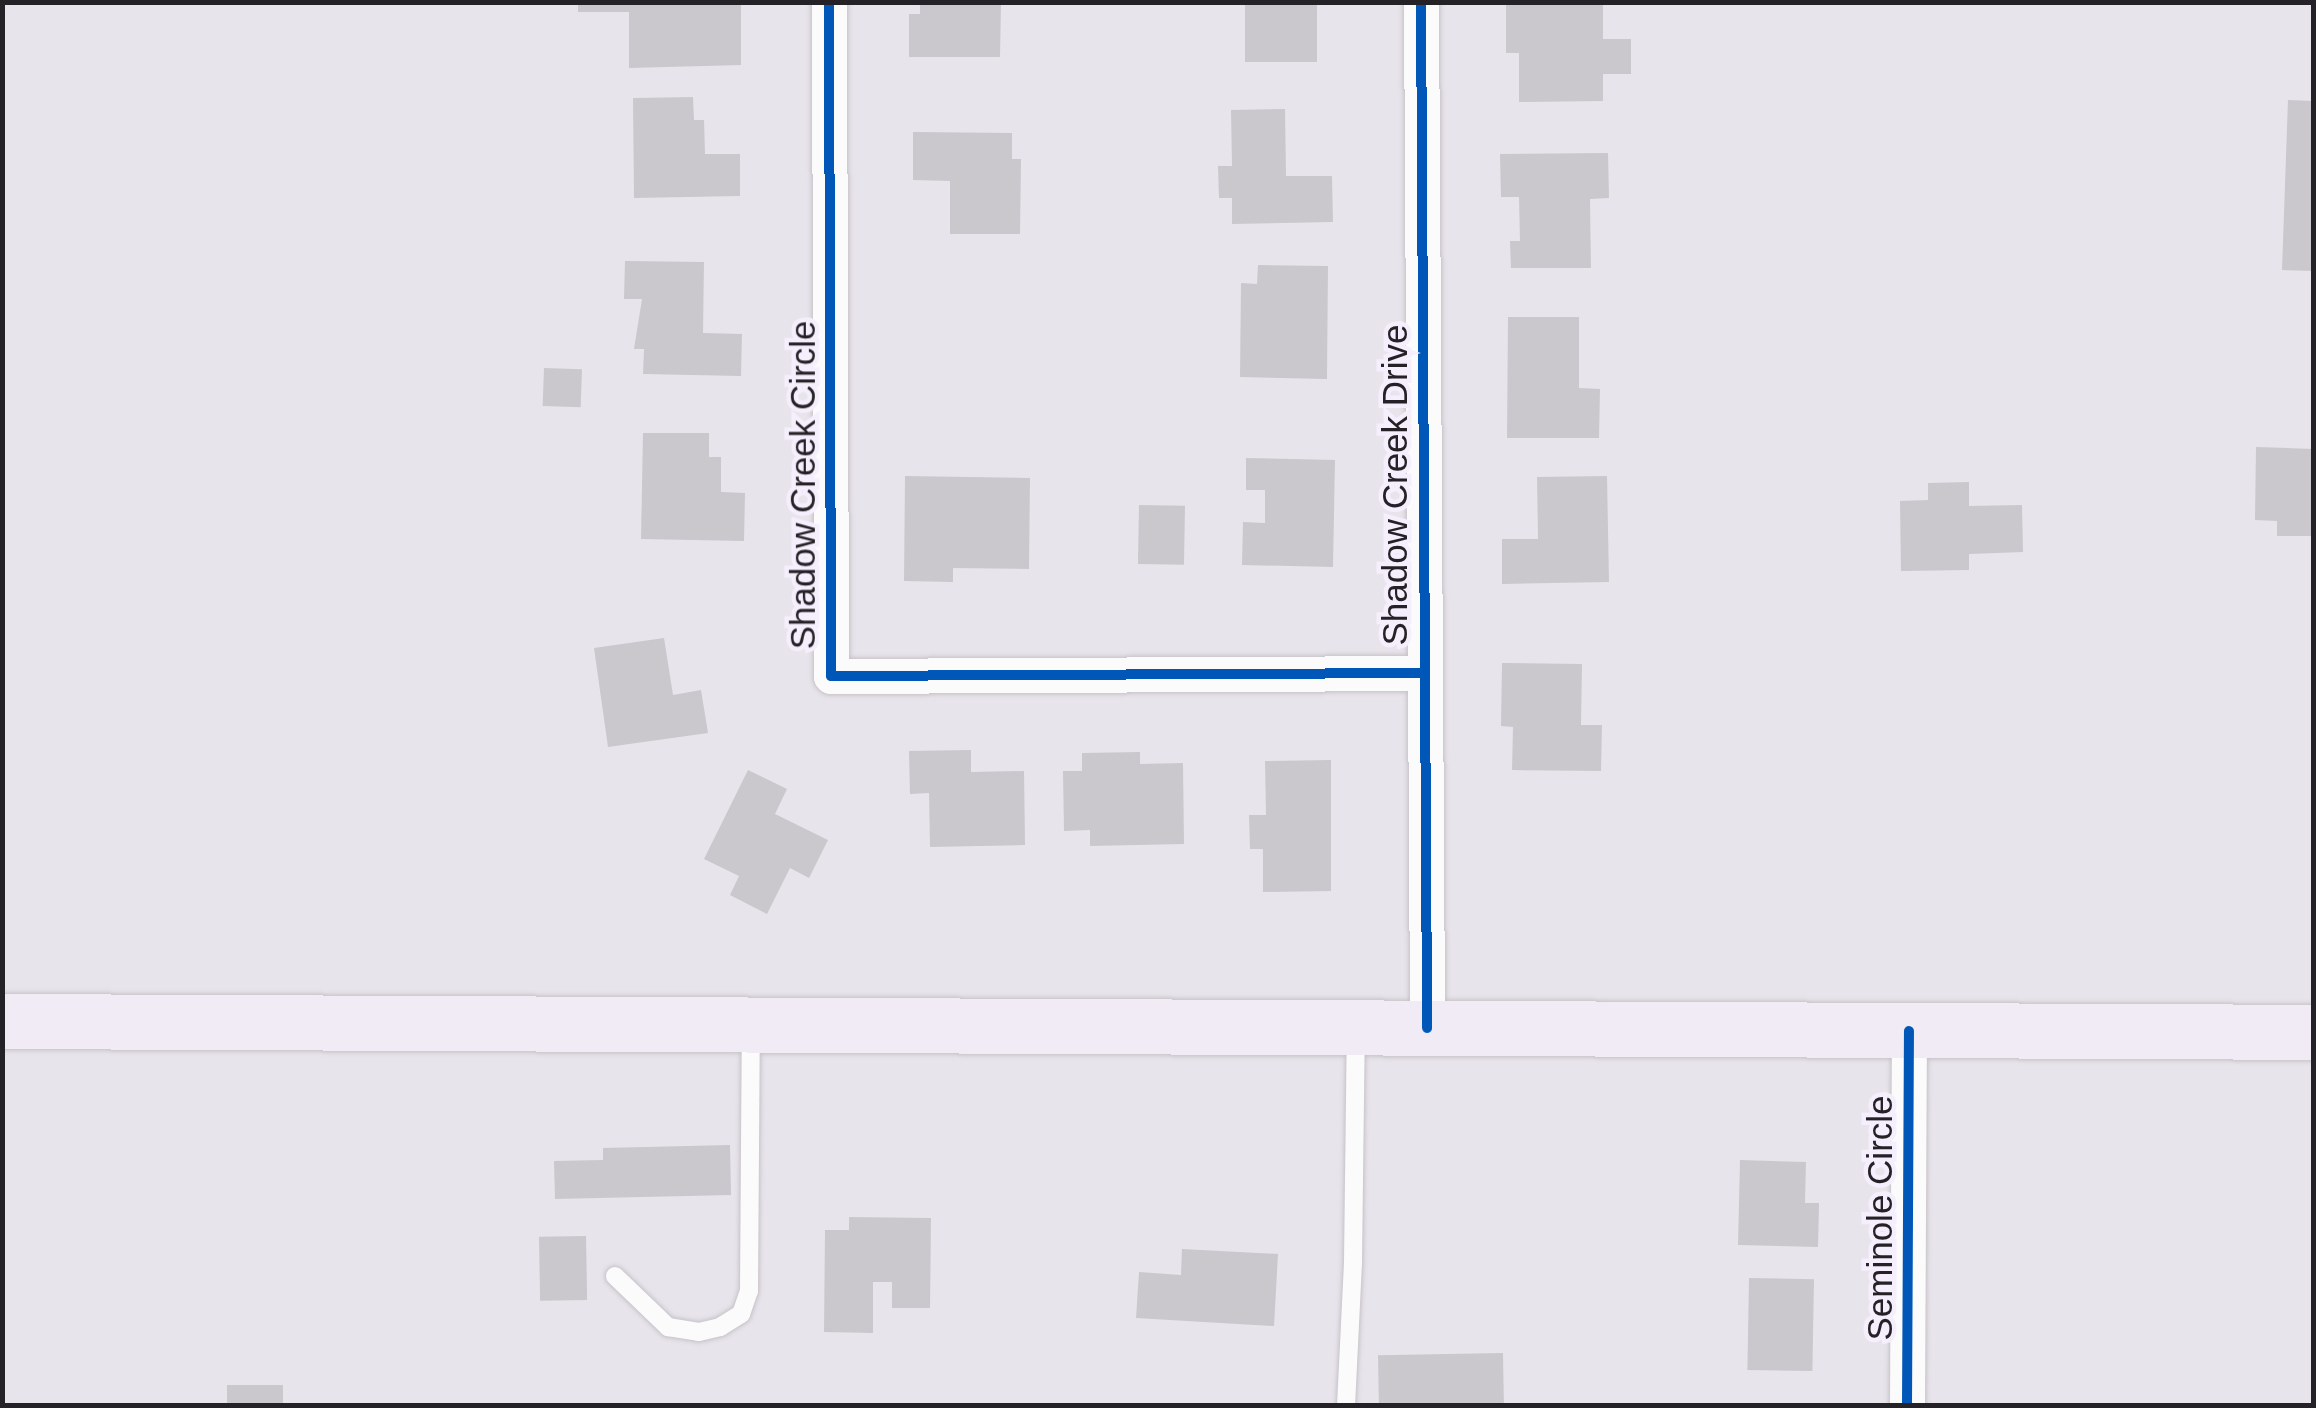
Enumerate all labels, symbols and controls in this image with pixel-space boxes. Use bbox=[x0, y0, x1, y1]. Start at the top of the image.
street label: Shadow Creek Circle bbox=[782, 321, 824, 649]
street label: Shadow Creek Drive bbox=[1374, 325, 1416, 645]
street label: Seminole Circle bbox=[1859, 1095, 1901, 1341]

